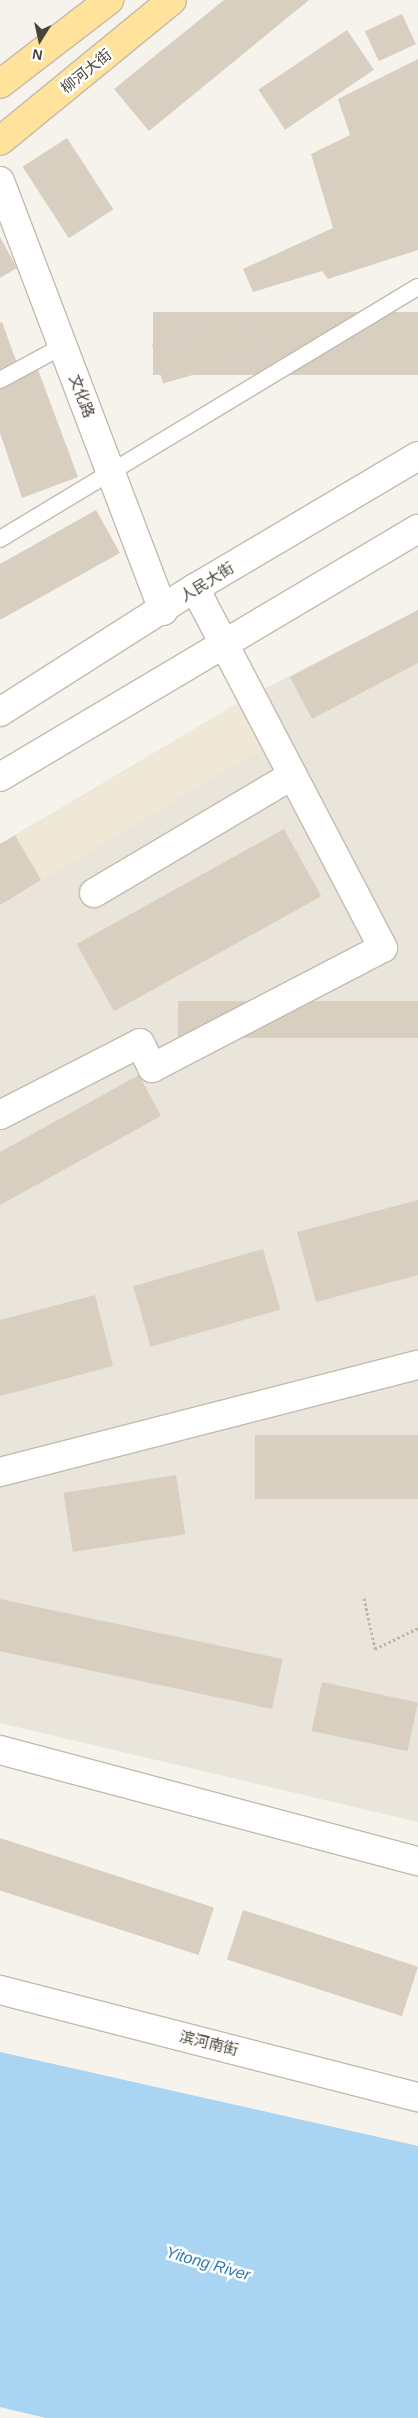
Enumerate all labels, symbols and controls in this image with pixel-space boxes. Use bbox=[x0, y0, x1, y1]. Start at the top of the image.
north arrow bbox=[15, 15, 65, 65]
street label: 柳河大街 bbox=[57, 45, 115, 97]
text: N bbox=[31, 46, 44, 64]
street label: 文化路 bbox=[66, 372, 98, 420]
street label: 人民大街 bbox=[177, 558, 237, 606]
street label: 滨河南街 bbox=[178, 2027, 240, 2059]
water label: Yitong River bbox=[164, 2243, 252, 2285]

